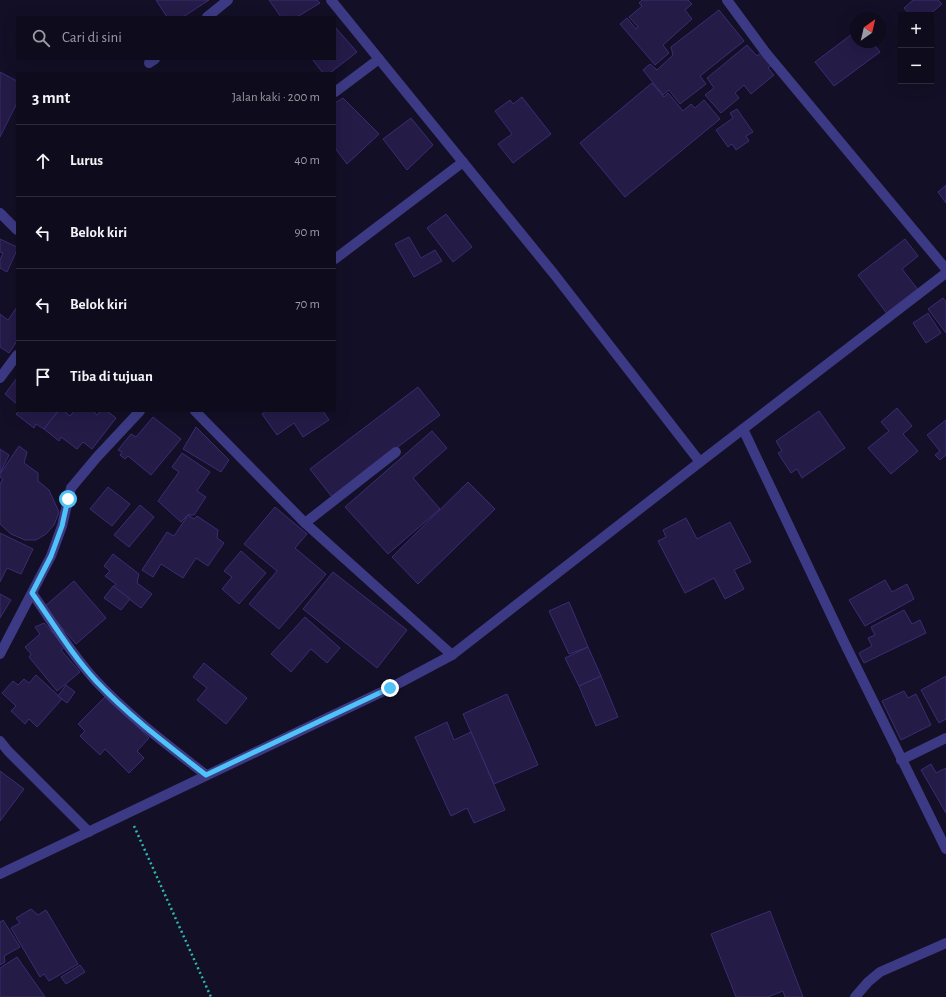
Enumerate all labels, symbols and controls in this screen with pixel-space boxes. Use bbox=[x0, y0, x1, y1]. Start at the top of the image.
north arrow bbox=[850, 12, 886, 48]
map controls bbox=[898, 12, 934, 84]
button: + bbox=[898, 12, 934, 48]
search box bbox=[16, 16, 336, 60]
icon: search bbox=[30, 27, 52, 49]
text: Cari di sini bbox=[62, 30, 122, 45]
button: − bbox=[898, 48, 934, 84]
text: 3 mnt bbox=[32, 89, 70, 106]
text: Jalan kaki · 200 m bbox=[232, 91, 320, 104]
icon: ahead bbox=[32, 150, 54, 172]
text: Lurus bbox=[70, 153, 103, 168]
text: 40 m bbox=[294, 154, 320, 167]
icon: left bbox=[32, 222, 54, 244]
text: Belok kiri bbox=[70, 225, 127, 240]
text: 90 m bbox=[294, 226, 320, 239]
icon: left bbox=[32, 294, 54, 316]
text: Belok kiri bbox=[70, 297, 127, 312]
text: 70 m bbox=[295, 298, 320, 311]
icon: arrive bbox=[32, 366, 54, 388]
text: Tiba di tujuan bbox=[70, 369, 153, 384]
route start bbox=[59, 490, 77, 508]
route end bbox=[381, 679, 399, 697]

